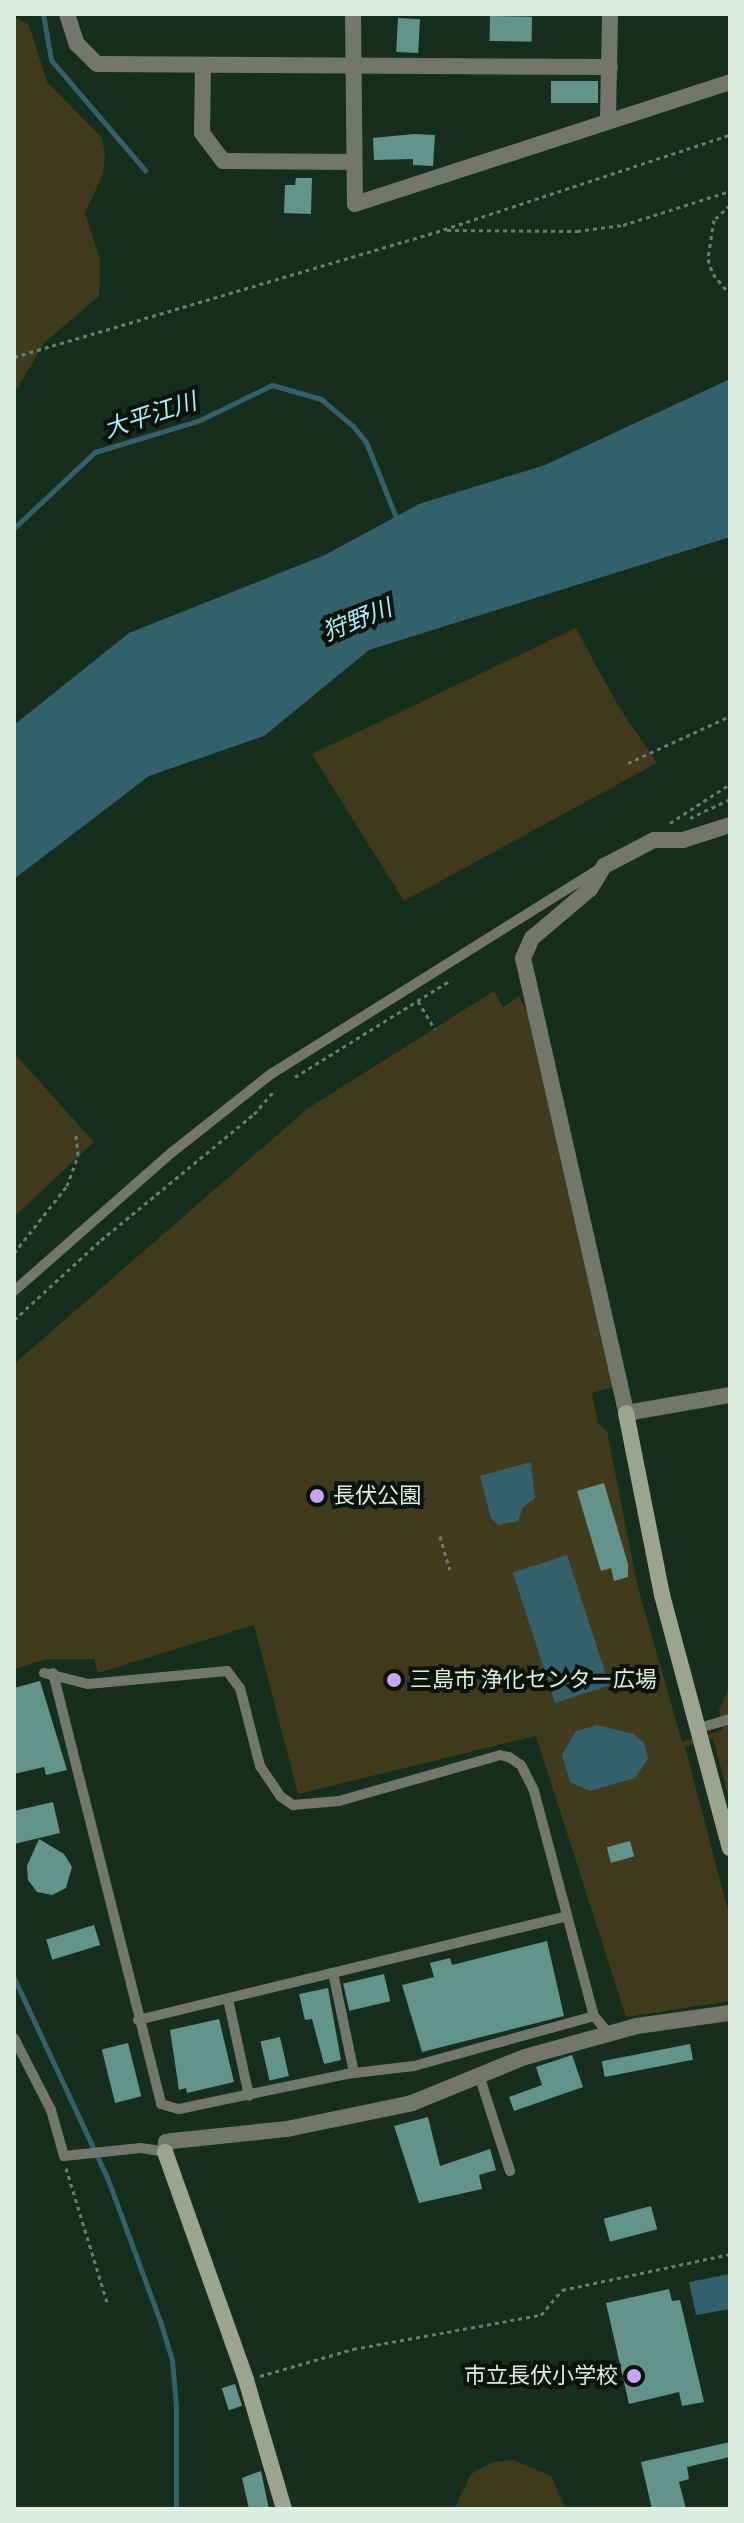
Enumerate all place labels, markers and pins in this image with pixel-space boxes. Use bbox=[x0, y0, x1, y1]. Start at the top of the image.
place label: 長伏公園 bbox=[333, 1483, 421, 1509]
marker: 長伏公園 bbox=[308, 1487, 326, 1505]
place label: 三島市 浄化センター広場 bbox=[410, 1667, 657, 1693]
marker: 三島市 浄化センター広場 bbox=[385, 1671, 403, 1689]
place label: 市立長伏小学校 bbox=[464, 2363, 618, 2389]
marker: 市立長伏小学校 bbox=[625, 2367, 643, 2385]

